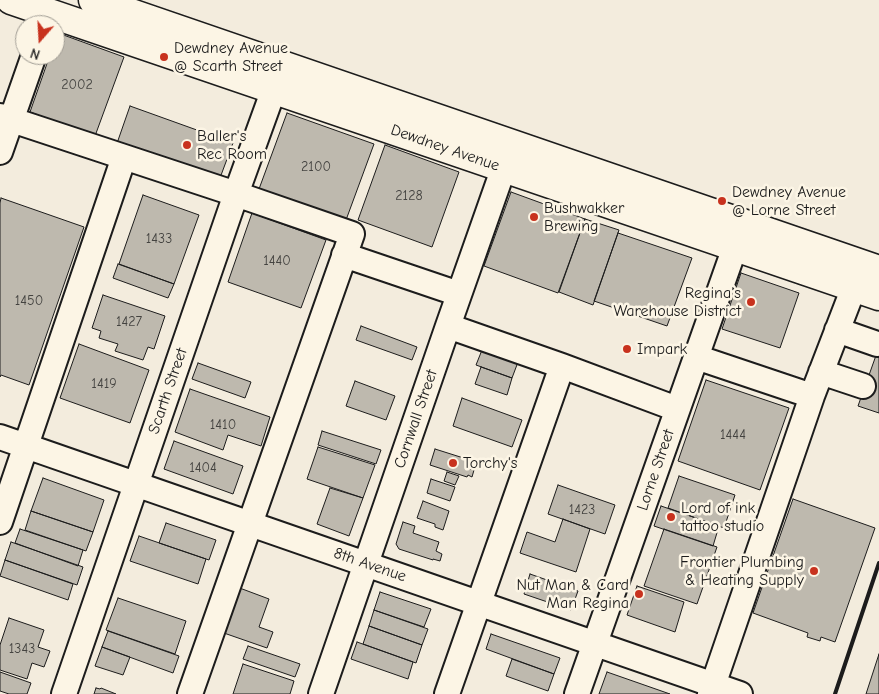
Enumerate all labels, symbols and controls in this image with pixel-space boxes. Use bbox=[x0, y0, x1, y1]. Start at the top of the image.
north arrow bbox=[15, 15, 65, 65]
place label: Dewdney Avenue @ Scarth Street bbox=[174, 38, 288, 76]
text: N bbox=[28, 44, 42, 63]
marker: Dewdney Avenue @ Scarth Street bbox=[158, 51, 170, 63]
house number: 2002 bbox=[61, 77, 93, 93]
street label: Dewdney Avenue bbox=[388, 120, 502, 176]
place label: Baller's Rec Room bbox=[197, 126, 267, 164]
marker: Baller's Rec Room bbox=[181, 139, 193, 151]
house number: 2100 bbox=[301, 159, 331, 175]
place label: Dewdney Avenue @ Lorne Street bbox=[732, 182, 846, 220]
house number: 2128 bbox=[395, 188, 423, 204]
marker: Dewdney Avenue @ Lorne Street bbox=[716, 195, 728, 207]
place label: Bushwakker Brewing bbox=[544, 198, 624, 236]
marker: Bushwakker Brewing bbox=[528, 211, 540, 223]
house number: 1433 bbox=[146, 231, 172, 247]
house number: 1440 bbox=[263, 253, 291, 269]
place label: Regina's Warehouse District bbox=[614, 283, 741, 321]
house number: 1450 bbox=[15, 293, 43, 309]
marker: Regina's Warehouse District bbox=[745, 296, 757, 308]
house number: 1427 bbox=[116, 314, 142, 330]
place label: Impark bbox=[637, 339, 687, 359]
marker: Impark bbox=[621, 343, 633, 355]
street label: Scarth Street bbox=[144, 345, 192, 437]
street label: Cornwall Street bbox=[390, 367, 442, 471]
house number: 1419 bbox=[91, 376, 117, 392]
house number: 1410 bbox=[210, 417, 236, 433]
street label: Lorne Street bbox=[633, 427, 679, 513]
house number: 1444 bbox=[720, 427, 746, 443]
place label: Torchy's bbox=[463, 453, 517, 473]
marker: Torchy's bbox=[447, 457, 459, 469]
house number: 1404 bbox=[189, 460, 217, 476]
place label: Lord of ink tattoo studio bbox=[681, 498, 764, 536]
house number: 1423 bbox=[569, 502, 595, 518]
marker: Lord of ink tattoo studio bbox=[665, 511, 677, 523]
street label: 8th Avenue bbox=[331, 544, 409, 586]
place label: Frontier Plumbing & Heating Supply bbox=[680, 552, 804, 590]
marker: Frontier Plumbing & Heating Supply bbox=[808, 565, 820, 577]
place label: Nut Man & Card Man Regina bbox=[516, 575, 629, 613]
marker: Nut Man & Card Man Regina bbox=[633, 588, 645, 600]
house number: 1343 bbox=[9, 641, 35, 657]

